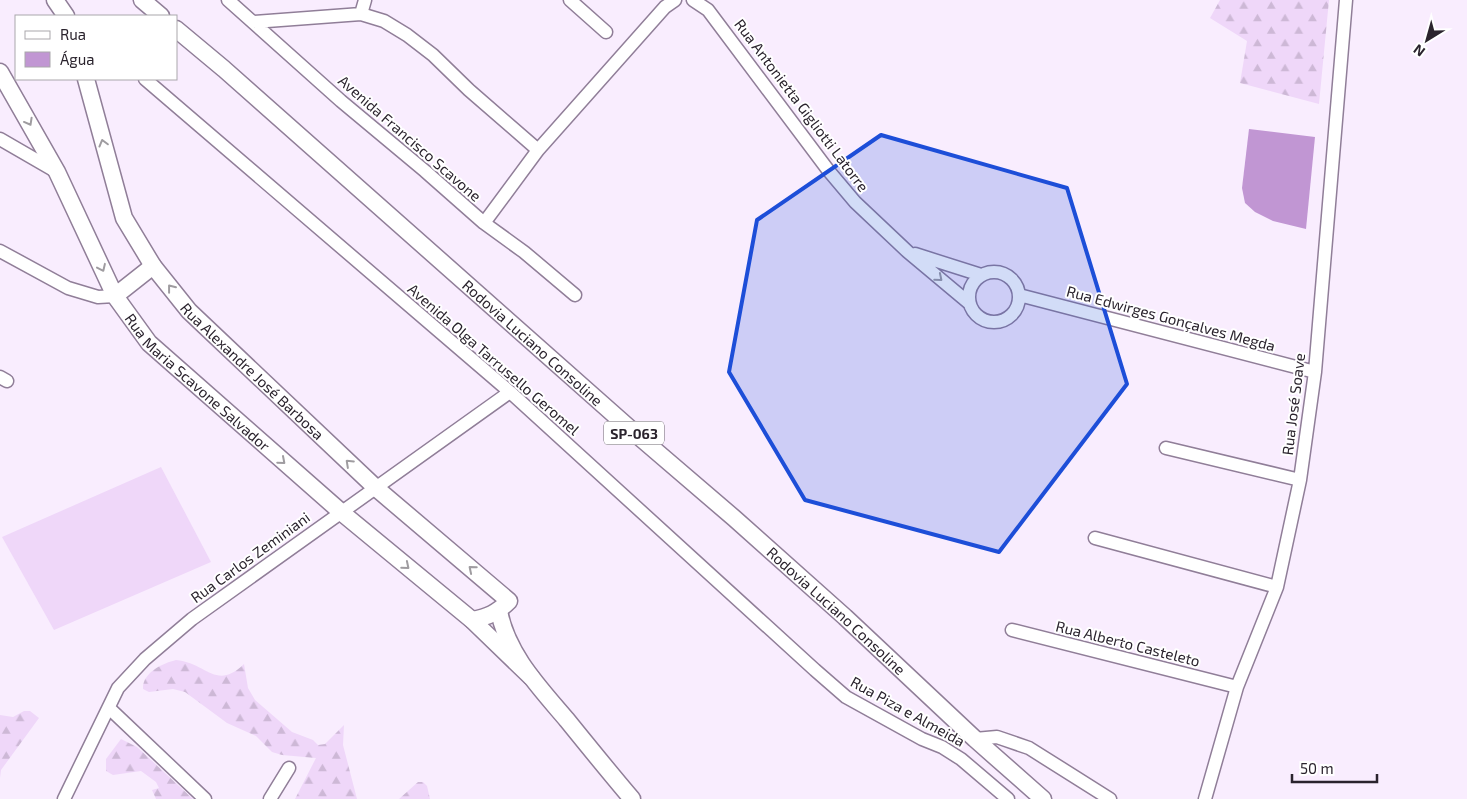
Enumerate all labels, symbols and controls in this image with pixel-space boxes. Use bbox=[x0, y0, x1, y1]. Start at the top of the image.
legend bbox=[15, 15, 178, 80]
street label: Rua Antonietta Gigliotti Latorre bbox=[731, 15, 873, 195]
north arrow bbox=[1402, 15, 1452, 65]
text: Rua bbox=[60, 25, 86, 43]
text: N bbox=[1410, 41, 1428, 61]
text: Água bbox=[60, 50, 95, 68]
street label: Avenida Francisco Scavone bbox=[335, 71, 485, 205]
one-way arrow bbox=[23, 117, 33, 126]
one-way arrow bbox=[99, 139, 109, 147]
one-way arrow bbox=[96, 262, 106, 271]
one-way arrow bbox=[933, 272, 942, 281]
street label: Rodovia Luciano Consoline bbox=[459, 276, 607, 409]
street label: Avenida Olga Tarrusello Geromel bbox=[404, 280, 584, 439]
street label: Rua Edwirges Gonçalves Megda bbox=[1064, 281, 1277, 356]
one-way arrow bbox=[168, 285, 176, 294]
street label: Rua Alexandre José Barbosa bbox=[177, 299, 328, 443]
street label: Rua Maria Scavone Salvador bbox=[122, 310, 274, 454]
street label: Rua José Soave bbox=[1278, 352, 1308, 456]
road number: SP-063 bbox=[604, 422, 664, 444]
one-way arrow bbox=[277, 455, 286, 464]
one-way arrow bbox=[346, 460, 355, 469]
street label: Rua Carlos Zeminiani bbox=[187, 508, 313, 606]
street label: Rodovia Luciano Consoline bbox=[763, 543, 909, 678]
one-way arrow bbox=[400, 561, 409, 569]
one-way arrow bbox=[468, 566, 477, 575]
street label: Rua Alberto Casteleto bbox=[1054, 616, 1202, 670]
street label: Rua Piza e Almeida bbox=[848, 672, 968, 750]
scale bar bbox=[1292, 752, 1377, 784]
text: 50 m bbox=[1300, 759, 1334, 777]

